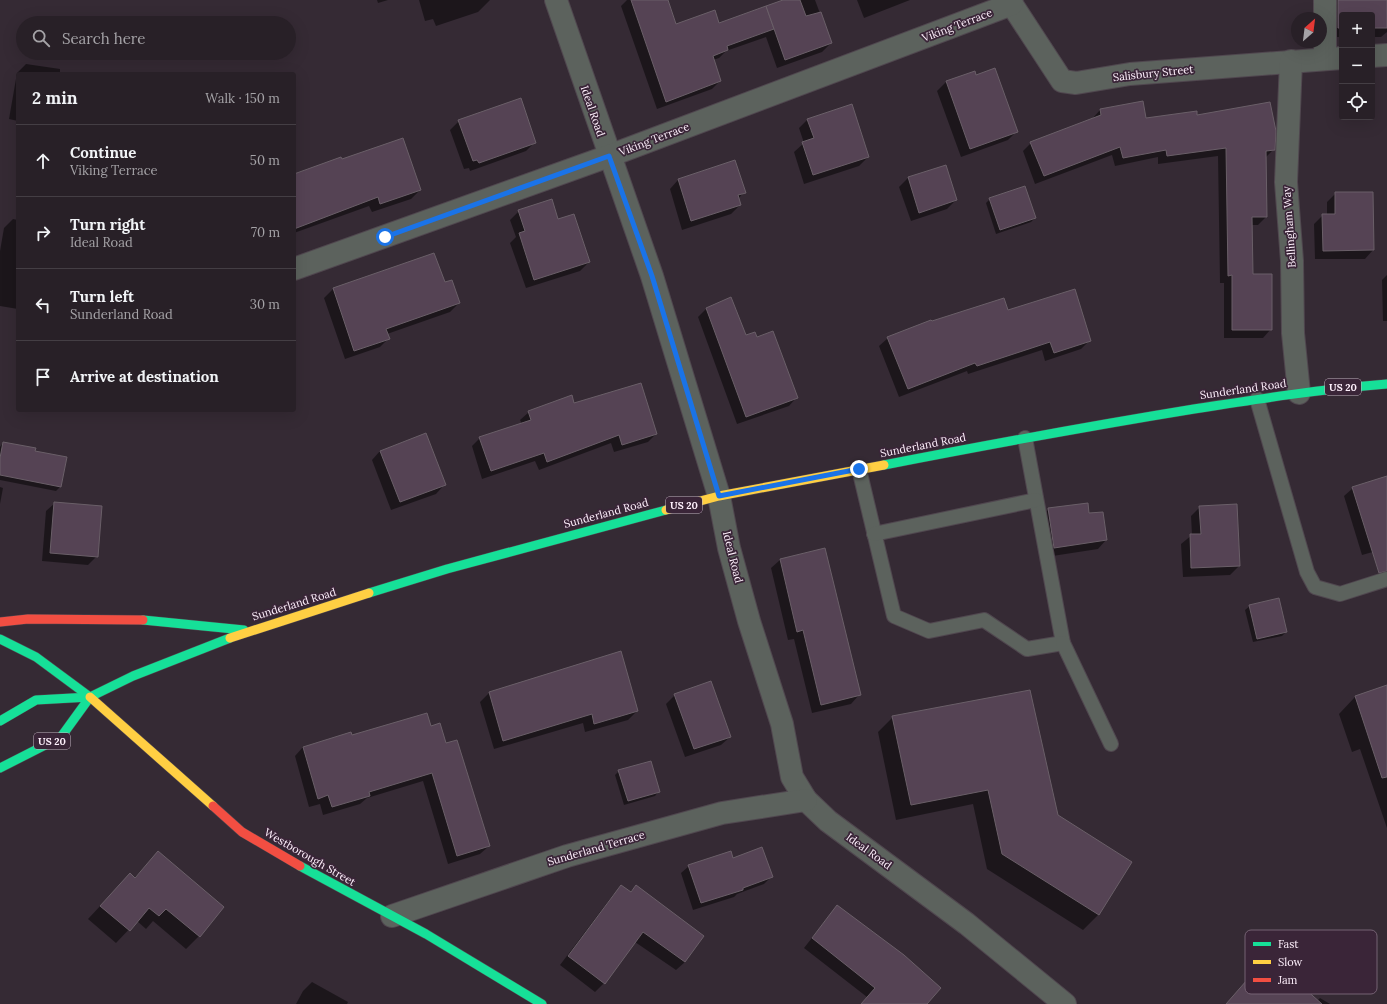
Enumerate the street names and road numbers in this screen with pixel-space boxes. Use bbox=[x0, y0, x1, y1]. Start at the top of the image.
street label: Viking Terrace bbox=[919, 5, 994, 45]
street label: Salisbury Street bbox=[1112, 62, 1195, 84]
street label: Ideal Road bbox=[578, 84, 608, 139]
street label: Viking Terrace bbox=[616, 119, 691, 159]
street label: Bellingham Way bbox=[1279, 186, 1299, 268]
street label: Sunderland Road bbox=[1199, 376, 1287, 402]
road number: US 20 bbox=[1325, 379, 1361, 395]
street label: Sunderland Road bbox=[879, 430, 967, 460]
street label: Sunderland Road bbox=[562, 495, 650, 531]
road number: US 20 bbox=[666, 497, 702, 513]
street label: Ideal Road bbox=[720, 530, 746, 585]
street label: Sunderland Road bbox=[250, 584, 338, 623]
road number: US 20 bbox=[34, 733, 70, 749]
street label: Westborough Street bbox=[262, 825, 359, 889]
street label: Sunderland Terrace bbox=[546, 827, 646, 869]
street label: Ideal Road bbox=[843, 830, 895, 872]

